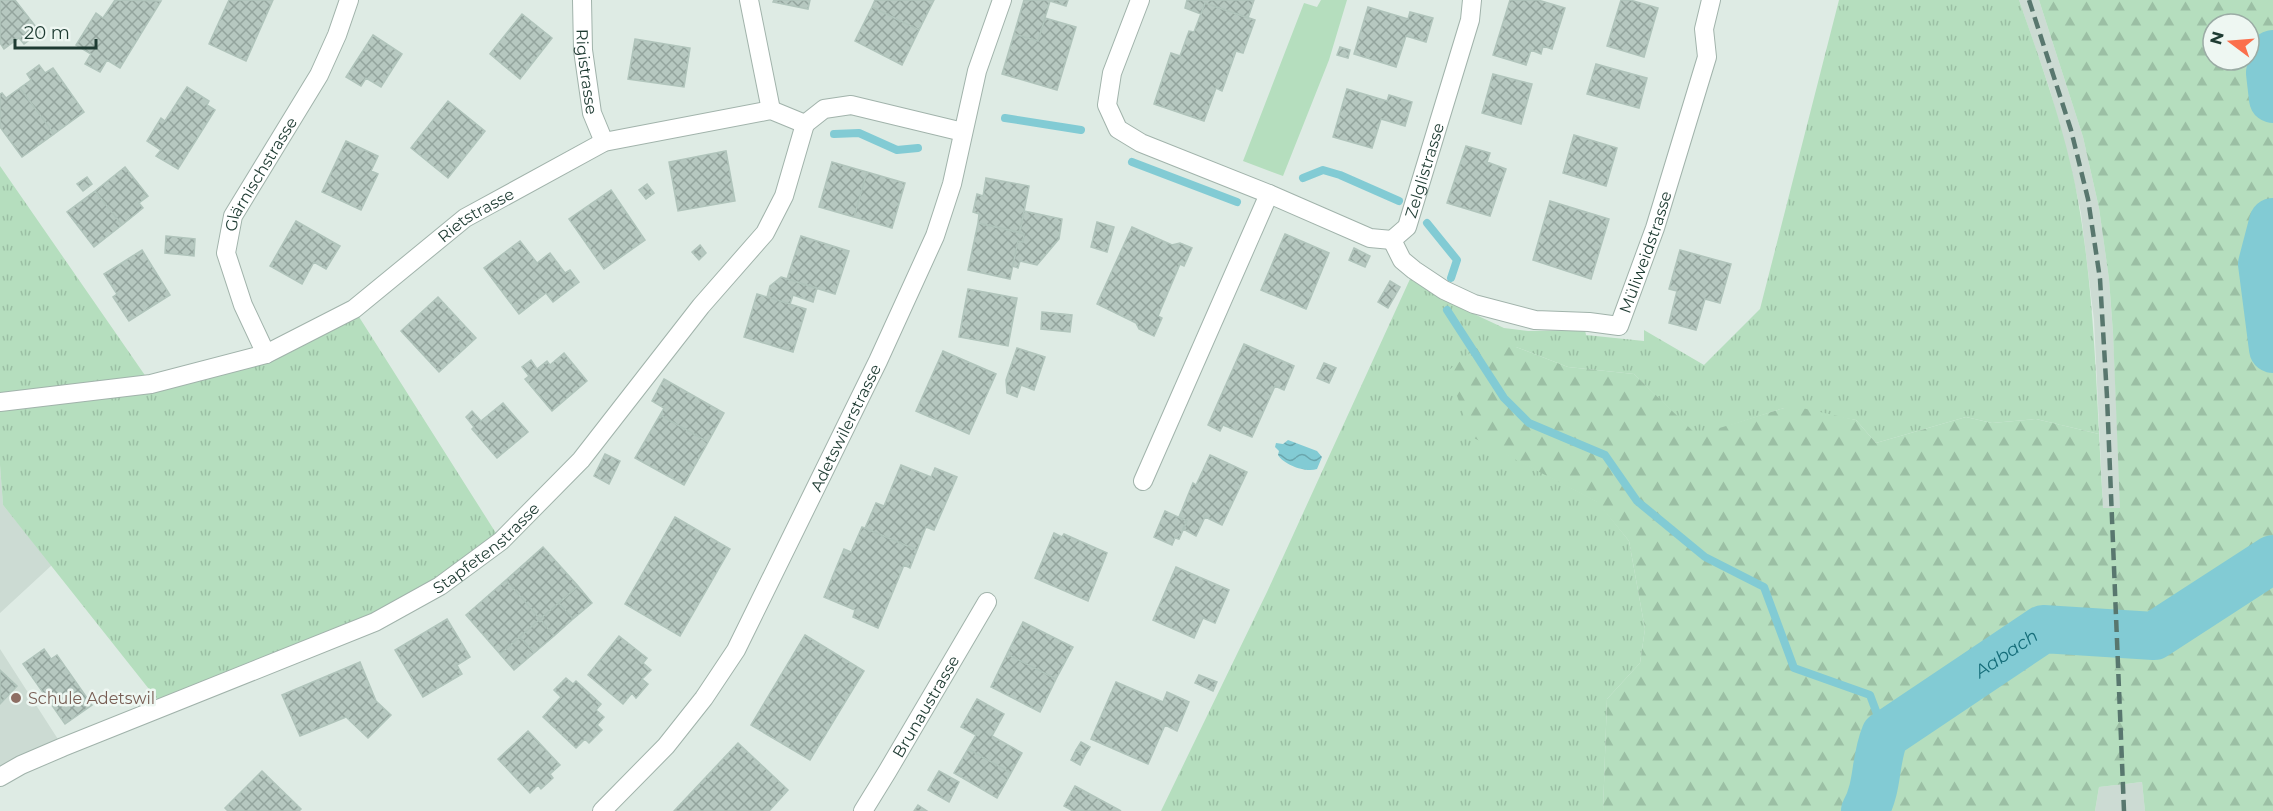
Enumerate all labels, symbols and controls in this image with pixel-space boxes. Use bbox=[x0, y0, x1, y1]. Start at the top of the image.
scale bar bbox=[15, 12, 96, 50]
north arrow bbox=[2201, 12, 2261, 72]
text: 20 m bbox=[24, 22, 70, 44]
street label: Rigistrasse bbox=[573, 29, 602, 116]
text: N bbox=[2206, 29, 2228, 47]
street label: Glärnischstrasse bbox=[221, 113, 301, 233]
street label: Zelglistrasse bbox=[1401, 120, 1448, 220]
street label: Rietstrasse bbox=[434, 184, 517, 246]
street label: Müliweidstrasse bbox=[1615, 189, 1675, 316]
street label: Adetswilerstrasse bbox=[806, 361, 885, 494]
street label: Stapfetenstrasse bbox=[430, 499, 543, 598]
water label: Aabach bbox=[1970, 625, 2042, 683]
street label: Brunaustrasse bbox=[888, 652, 963, 761]
place label: Schule Adetswil bbox=[28, 689, 155, 708]
marker: Schule Adetswil bbox=[9, 691, 23, 705]

